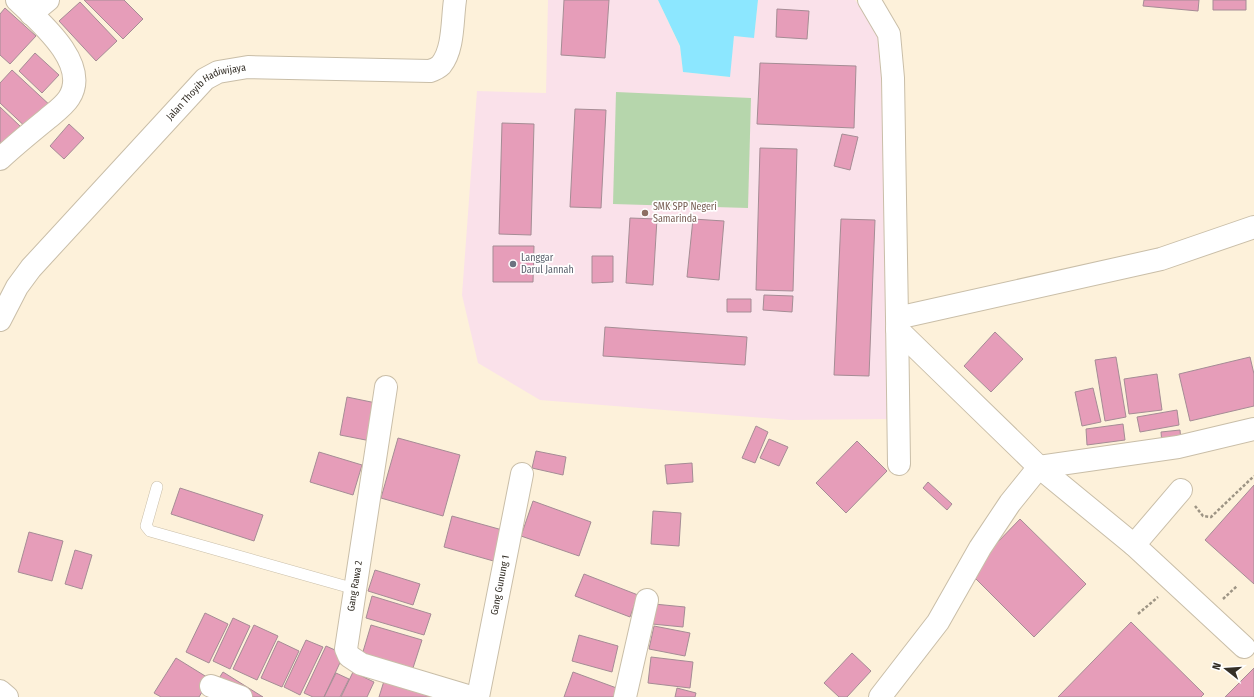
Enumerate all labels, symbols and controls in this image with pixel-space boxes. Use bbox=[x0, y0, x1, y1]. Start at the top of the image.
street label: Jalan Thoyib Hadiwijaya bbox=[164, 61, 247, 123]
place label: SMK SPP Negeri Samarinda bbox=[653, 201, 717, 225]
marker: SMK SPP Negeri Samarinda bbox=[640, 208, 650, 218]
place label: Langgar Darul Jannah bbox=[521, 252, 574, 276]
marker: Langgar Darul Jannah bbox=[508, 259, 518, 269]
street label: Gang Gunung 1 bbox=[488, 554, 512, 616]
street label: Gang Rawa 2 bbox=[345, 559, 365, 612]
north arrow bbox=[1206, 649, 1246, 689]
text: N bbox=[1210, 661, 1224, 671]

